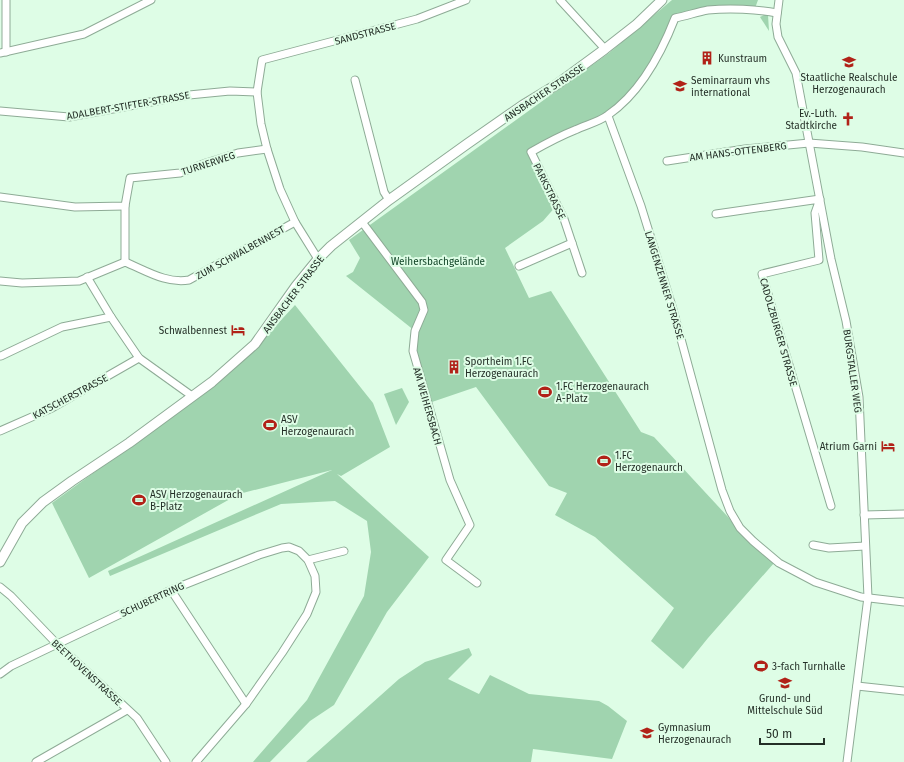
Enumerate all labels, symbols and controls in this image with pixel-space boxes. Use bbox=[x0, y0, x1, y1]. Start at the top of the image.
street label: SANDSTRASSE bbox=[333, 20, 397, 48]
building icon: Kunstraum bbox=[699, 50, 715, 66]
place label: Kunstraum bbox=[718, 53, 767, 65]
school or university icon: Staatliche Realschule Herzogenaurach bbox=[841, 54, 857, 70]
street label: ANSBACHER STRASSE bbox=[502, 61, 587, 124]
place label: Staatliche Realschule Herzogenaurach bbox=[801, 72, 897, 96]
place label: Seminarraum vhs international bbox=[691, 75, 770, 99]
school or university icon: Seminarraum vhs international bbox=[672, 78, 688, 94]
street label: ADALBERT-STIFTER-STRASSE bbox=[66, 89, 191, 123]
place label: Ev.-Luth. Stadtkirche bbox=[785, 108, 837, 132]
church icon: Ev.-Luth. Stadtkirche bbox=[840, 111, 856, 127]
street label: AM HANS-OTTENBERG bbox=[689, 140, 787, 164]
street label: TURNERWEG bbox=[180, 150, 237, 178]
street label: PARKSTRASSE bbox=[530, 161, 568, 222]
street label: ZUM SCHWALBENNEST bbox=[194, 223, 288, 282]
street label: LANGENZENNER STRASSE bbox=[642, 230, 686, 341]
street label: ANSBACHER STRASSE bbox=[261, 253, 327, 336]
park label: Weihersbachgelände bbox=[391, 256, 485, 268]
street label: CADOLZBURGER STRASSE bbox=[757, 277, 799, 388]
hotel icon: Schwalbennest bbox=[230, 322, 246, 338]
place label: Schwalbennest bbox=[159, 325, 227, 337]
street label: BURGSTALLER WEG bbox=[840, 329, 864, 414]
place label: Sportheim 1.FC Herzogenaurach bbox=[465, 356, 538, 380]
building icon: Sportheim 1.FC Herzogenaurach bbox=[446, 359, 462, 375]
street label: AM WEIHERSBACH bbox=[410, 366, 444, 447]
street label: KATSCHERSTRASSE bbox=[31, 372, 110, 422]
place label: 1.FC Herzogenaurach A-Platz bbox=[556, 381, 649, 405]
sports icon: 1.FC Herzogenaurach A-Platz bbox=[537, 384, 553, 400]
place label: ASV Herzogenaurach bbox=[281, 414, 354, 438]
sports icon: ASV Herzogenaurach bbox=[262, 417, 278, 433]
hotel icon: Atrium Garni bbox=[880, 438, 896, 454]
place label: Atrium Garni bbox=[820, 441, 877, 453]
place label: 1.FC Herzogenaurch bbox=[615, 450, 683, 474]
sports icon: 1.FC Herzogenaurch bbox=[596, 453, 612, 469]
place label: ASV Herzogenaurach B-Platz bbox=[150, 489, 243, 513]
sports icon: ASV Herzogenaurach B-Platz bbox=[131, 492, 147, 508]
street label: SCHUBERTRING bbox=[119, 580, 186, 620]
street label: BEETHOVENSTRASSE bbox=[49, 637, 124, 708]
sports icon: 3-fach Turnhalle bbox=[753, 658, 769, 674]
place label: 3-fach Turnhalle bbox=[772, 661, 846, 673]
school or university icon: Grund- und Mittelschule Süd bbox=[777, 675, 793, 691]
place label: Grund- und Mittelschule Süd bbox=[747, 693, 823, 717]
scale bar bbox=[760, 720, 824, 746]
place label: Gymnasium Herzogenaurach bbox=[658, 722, 731, 746]
school or university icon: Gymnasium Herzogenaurach bbox=[639, 725, 655, 741]
text: 50 m bbox=[766, 727, 792, 741]

